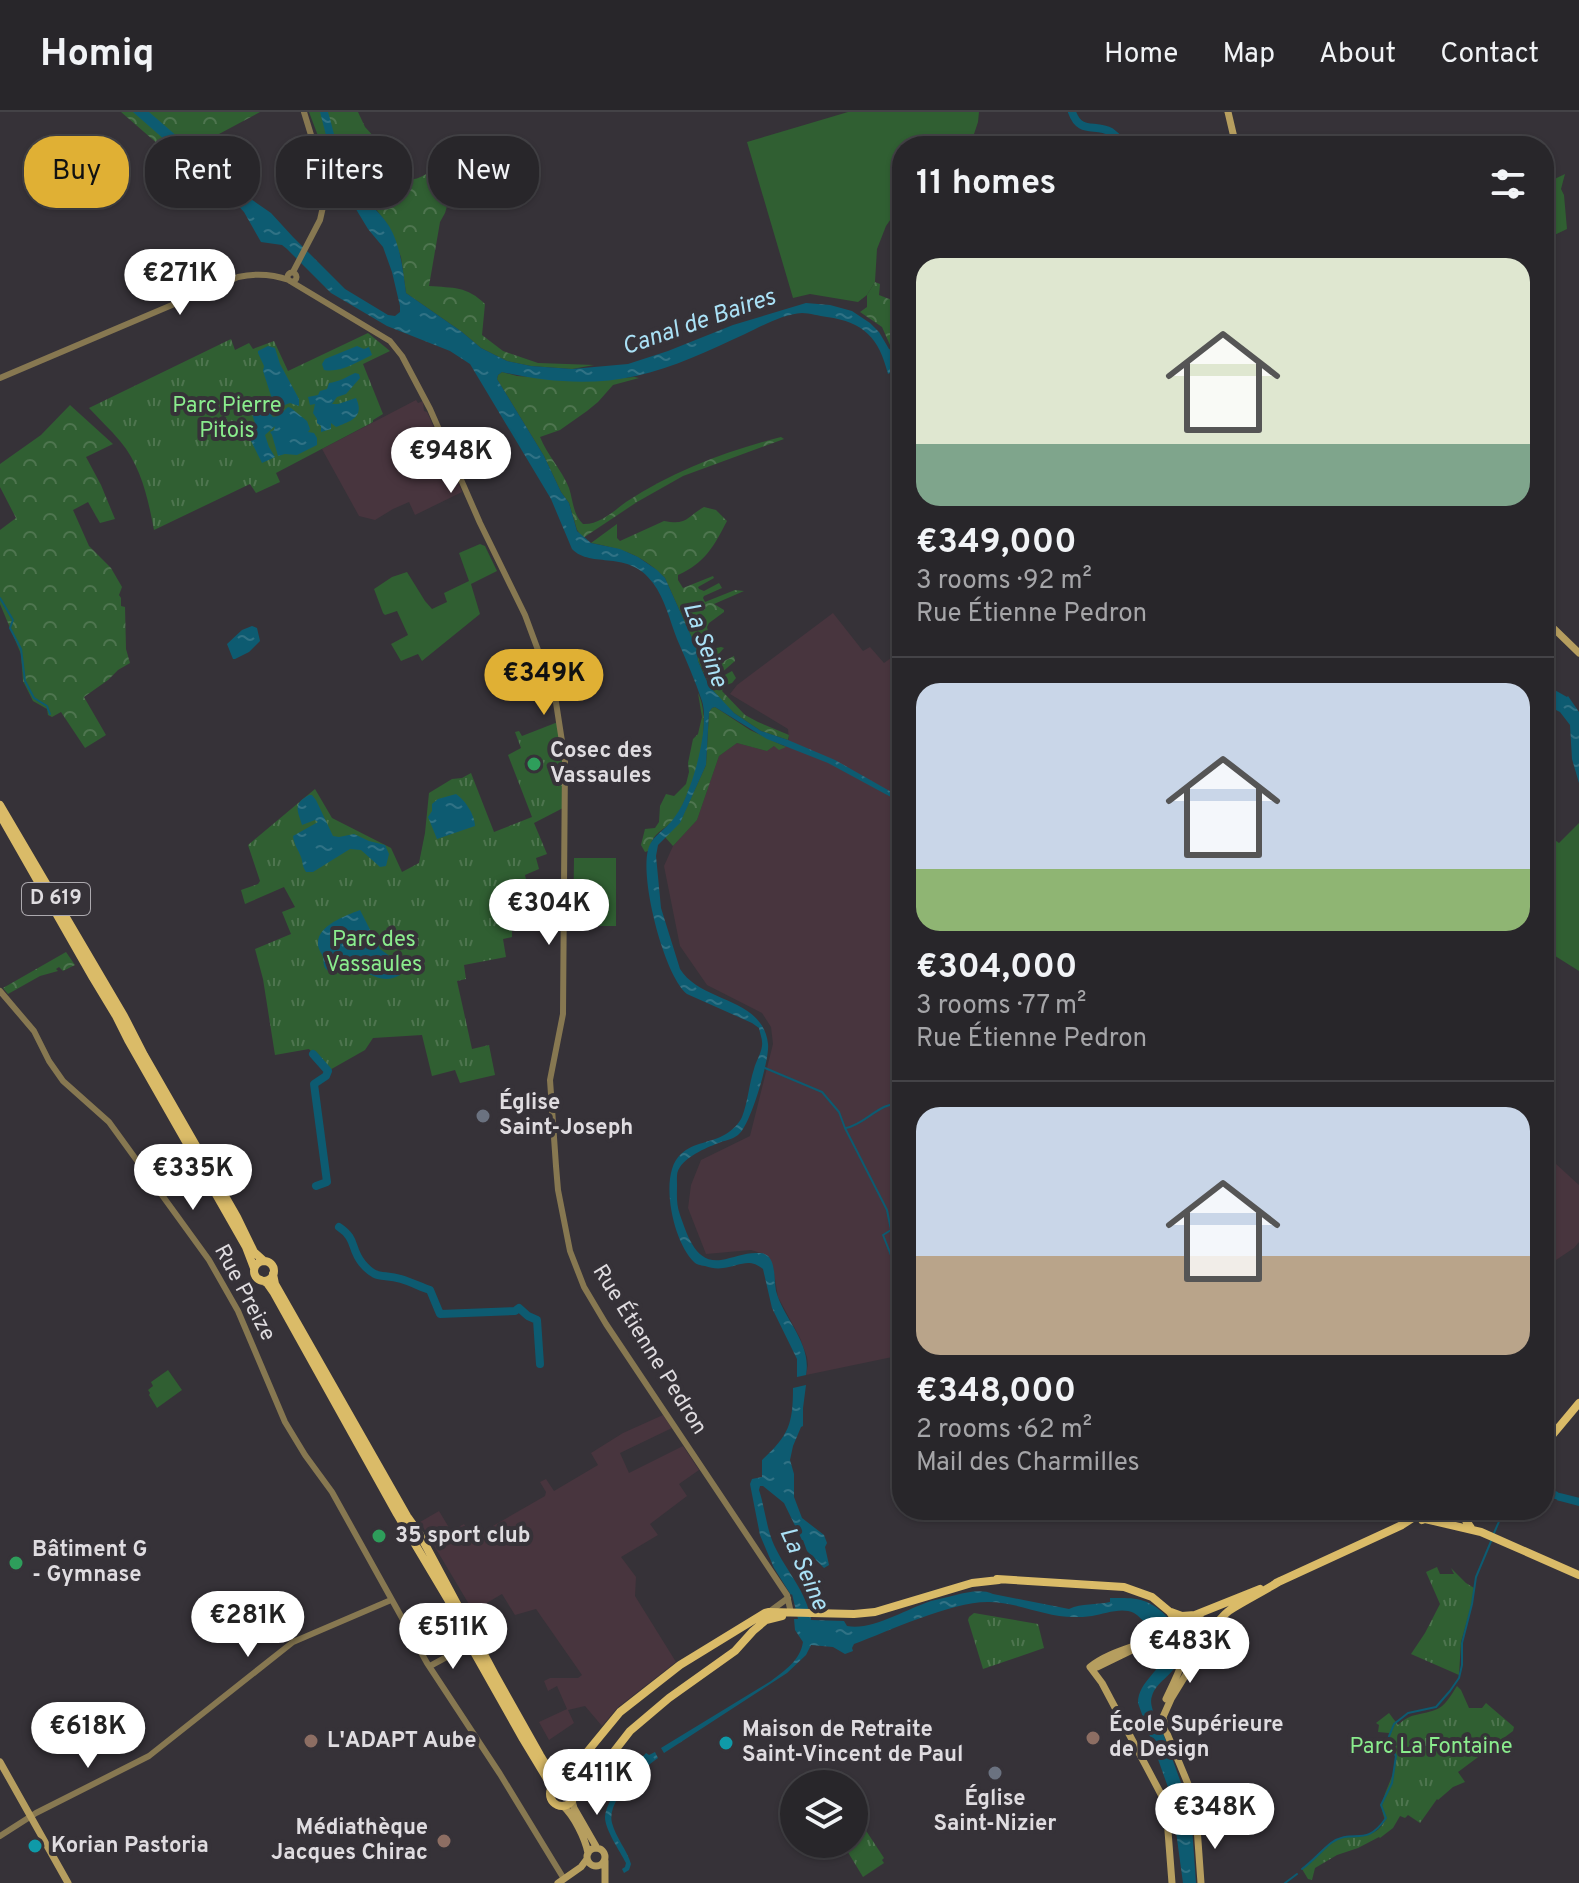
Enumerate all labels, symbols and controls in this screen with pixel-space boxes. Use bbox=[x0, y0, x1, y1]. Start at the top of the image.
text: Homiq bbox=[40, 31, 155, 80]
text: Home bbox=[1104, 37, 1178, 73]
text: Map bbox=[1222, 37, 1275, 73]
text: About bbox=[1319, 37, 1396, 73]
text: Contact bbox=[1440, 37, 1539, 73]
chip: Buy bbox=[24, 136, 129, 208]
chip: Rent bbox=[145, 136, 260, 208]
chip: Filters bbox=[276, 136, 412, 208]
chip: New bbox=[428, 136, 539, 208]
icon: filters bbox=[1486, 162, 1530, 206]
text: 11 homes bbox=[916, 163, 1056, 206]
pin: €271K bbox=[124, 249, 236, 317]
text: €271K bbox=[142, 258, 218, 291]
water label: Canal de Baires bbox=[618, 282, 781, 363]
icon: home bbox=[1151, 310, 1295, 454]
park label: Parc Pierre Pitois bbox=[172, 393, 282, 445]
pin: €948K bbox=[395, 427, 507, 495]
text: €948K bbox=[409, 436, 493, 469]
text: €349,000 bbox=[916, 522, 1077, 565]
text: 3 rooms · 92 m² bbox=[916, 565, 1092, 598]
text: Rue Étienne Pedron bbox=[916, 598, 1147, 631]
water label: La Seine bbox=[675, 599, 733, 692]
pin: €349K bbox=[488, 649, 600, 717]
text: €349K bbox=[502, 658, 586, 691]
icon: home bbox=[1151, 735, 1295, 879]
place label: Cosec des Vassaules bbox=[550, 738, 653, 790]
marker: Cosec des Vassaules bbox=[525, 755, 543, 773]
pin: €304K bbox=[493, 879, 605, 947]
road number: D 619 bbox=[22, 883, 90, 915]
text: €304K bbox=[507, 888, 591, 921]
park label: Parc des Vassaules bbox=[326, 927, 422, 979]
text: €304,000 bbox=[916, 947, 1077, 990]
text: 3 rooms · 77 m² bbox=[916, 990, 1086, 1023]
text: Rue Étienne Pedron bbox=[916, 1023, 1147, 1056]
place label: Église Saint-Joseph bbox=[499, 1088, 633, 1142]
marker: Église Saint-Joseph bbox=[474, 1107, 492, 1125]
pin: €335K bbox=[137, 1144, 249, 1212]
text: €335K bbox=[152, 1153, 234, 1186]
icon: home bbox=[1151, 1159, 1295, 1303]
street label: Rue Preize bbox=[207, 1240, 281, 1346]
street label: Rue Étienne Pedron bbox=[586, 1259, 714, 1440]
text: €348,000 bbox=[916, 1371, 1076, 1414]
text: 2 rooms · 62 m² bbox=[916, 1414, 1092, 1447]
text: Mail des Charmilles bbox=[916, 1447, 1140, 1480]
place label: 35 sport club bbox=[395, 1523, 531, 1550]
water label: La Seine bbox=[771, 1523, 835, 1616]
marker: 35 sport club bbox=[370, 1527, 388, 1545]
place label: Bâtiment G - Gymnase bbox=[32, 1537, 147, 1589]
marker: Bâtiment G - Gymnase bbox=[7, 1554, 25, 1572]
pin: €281K bbox=[192, 1591, 304, 1659]
text: €281K bbox=[209, 1600, 287, 1633]
pin: €511K bbox=[397, 1603, 509, 1671]
text: €511K bbox=[417, 1612, 489, 1645]
pin: €483K bbox=[1134, 1617, 1246, 1685]
text: €483K bbox=[1148, 1626, 1232, 1659]
pin: €618K bbox=[32, 1702, 144, 1770]
place label: École Supérieure de Design bbox=[1109, 1710, 1284, 1764]
text: €618K bbox=[49, 1711, 127, 1744]
place label: Maison de Retraite Saint-Vincent de Paul bbox=[742, 1717, 963, 1769]
place label: L'ADAPT Aube bbox=[327, 1728, 477, 1755]
marker: École Supérieure de Design bbox=[1084, 1729, 1102, 1747]
marker: L'ADAPT Aube bbox=[302, 1732, 320, 1750]
marker: Maison de Retraite Saint-Vincent de Paul bbox=[717, 1734, 735, 1752]
park label: Parc La Fontaine bbox=[1349, 1734, 1513, 1761]
pin: €411K bbox=[541, 1749, 653, 1817]
text: €411K bbox=[561, 1758, 633, 1791]
marker: Église Saint-Nizier bbox=[986, 1764, 1004, 1782]
map controls bbox=[780, 1770, 868, 1858]
button: layers bbox=[780, 1770, 868, 1858]
pin: €348K bbox=[1159, 1783, 1271, 1851]
place label: Église Saint-Nizier bbox=[934, 1784, 1056, 1838]
text: €348K bbox=[1173, 1792, 1257, 1825]
place label: Médiathèque Jacques Chirac bbox=[271, 1815, 428, 1867]
marker: Médiathèque Jacques Chirac bbox=[435, 1832, 453, 1850]
place label: Korian Pastoria bbox=[51, 1833, 209, 1860]
marker: Korian Pastoria bbox=[26, 1837, 44, 1855]

